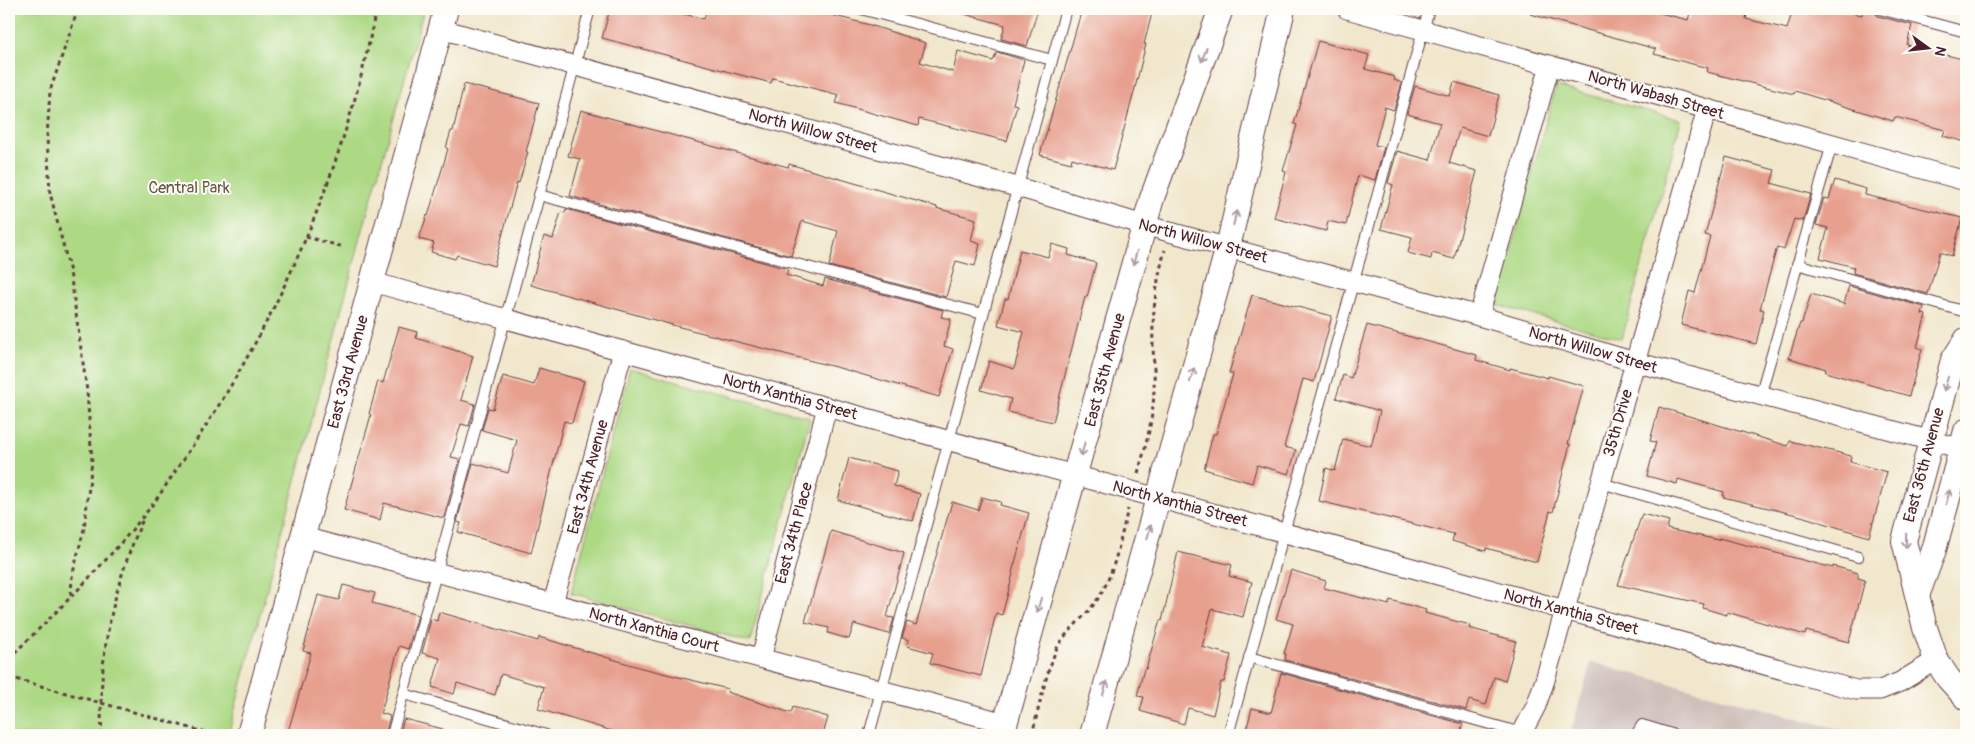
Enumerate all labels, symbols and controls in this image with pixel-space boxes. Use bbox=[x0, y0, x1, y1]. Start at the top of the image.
north arrow bbox=[1902, 22, 1952, 72]
text: N bbox=[1931, 44, 1950, 58]
one-way arrow bbox=[1199, 46, 1208, 62]
street label: North Wabash Street bbox=[1586, 66, 1727, 124]
street label: North Willow Street bbox=[746, 104, 880, 158]
park label: Central Park bbox=[148, 178, 230, 198]
one-way arrow bbox=[1231, 211, 1240, 227]
street label: North Willow Street bbox=[1136, 214, 1270, 268]
one-way arrow bbox=[1130, 250, 1140, 266]
street label: East 35th Avenue bbox=[1080, 311, 1130, 429]
street label: East 33rd Avenue bbox=[323, 313, 373, 431]
street label: North Willow Street bbox=[1526, 322, 1660, 378]
one-way arrow bbox=[1188, 368, 1198, 384]
street label: North Xanthia Street bbox=[720, 369, 860, 425]
one-way arrow bbox=[1941, 375, 1951, 391]
street label: 35th Drive bbox=[1599, 387, 1637, 459]
street label: East 36th Avenue bbox=[1899, 405, 1949, 524]
street label: East 34th Avenue bbox=[563, 417, 613, 536]
one-way arrow bbox=[1078, 440, 1088, 456]
street label: North Xanthia Street bbox=[1110, 476, 1250, 532]
street label: East 34th Place bbox=[771, 480, 817, 586]
one-way arrow bbox=[1944, 490, 1953, 506]
one-way arrow bbox=[1144, 524, 1154, 540]
one-way arrow bbox=[1901, 532, 1911, 548]
street label: North Xanthia Street bbox=[1501, 584, 1641, 640]
one-way arrow bbox=[1034, 597, 1043, 613]
street label: North Xanthia Court bbox=[587, 603, 722, 657]
one-way arrow bbox=[1100, 681, 1110, 697]

